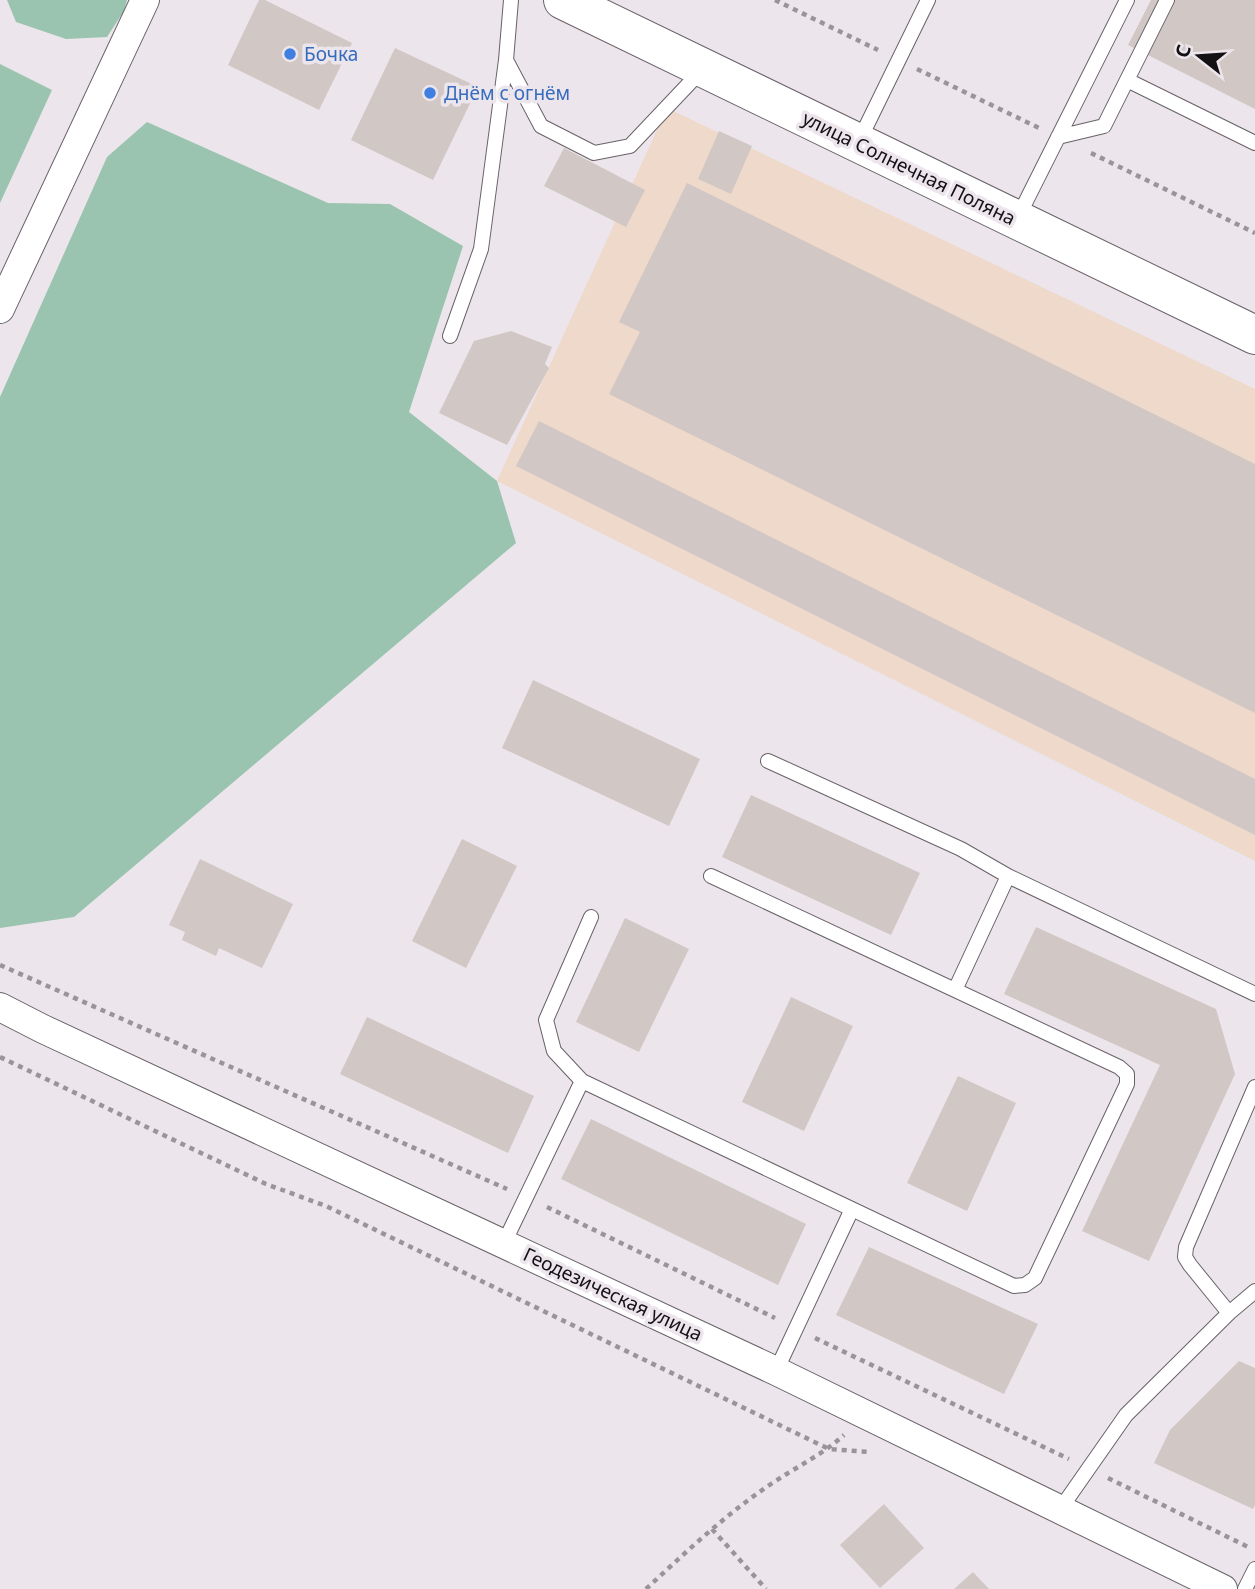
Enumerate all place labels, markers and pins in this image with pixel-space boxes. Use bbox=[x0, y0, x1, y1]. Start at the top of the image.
place label: Бочка bbox=[304, 41, 358, 67]
marker: Бочка bbox=[282, 46, 298, 62]
place label: Днём с огнём bbox=[444, 80, 570, 106]
marker: Днём с огнём bbox=[422, 85, 438, 101]

